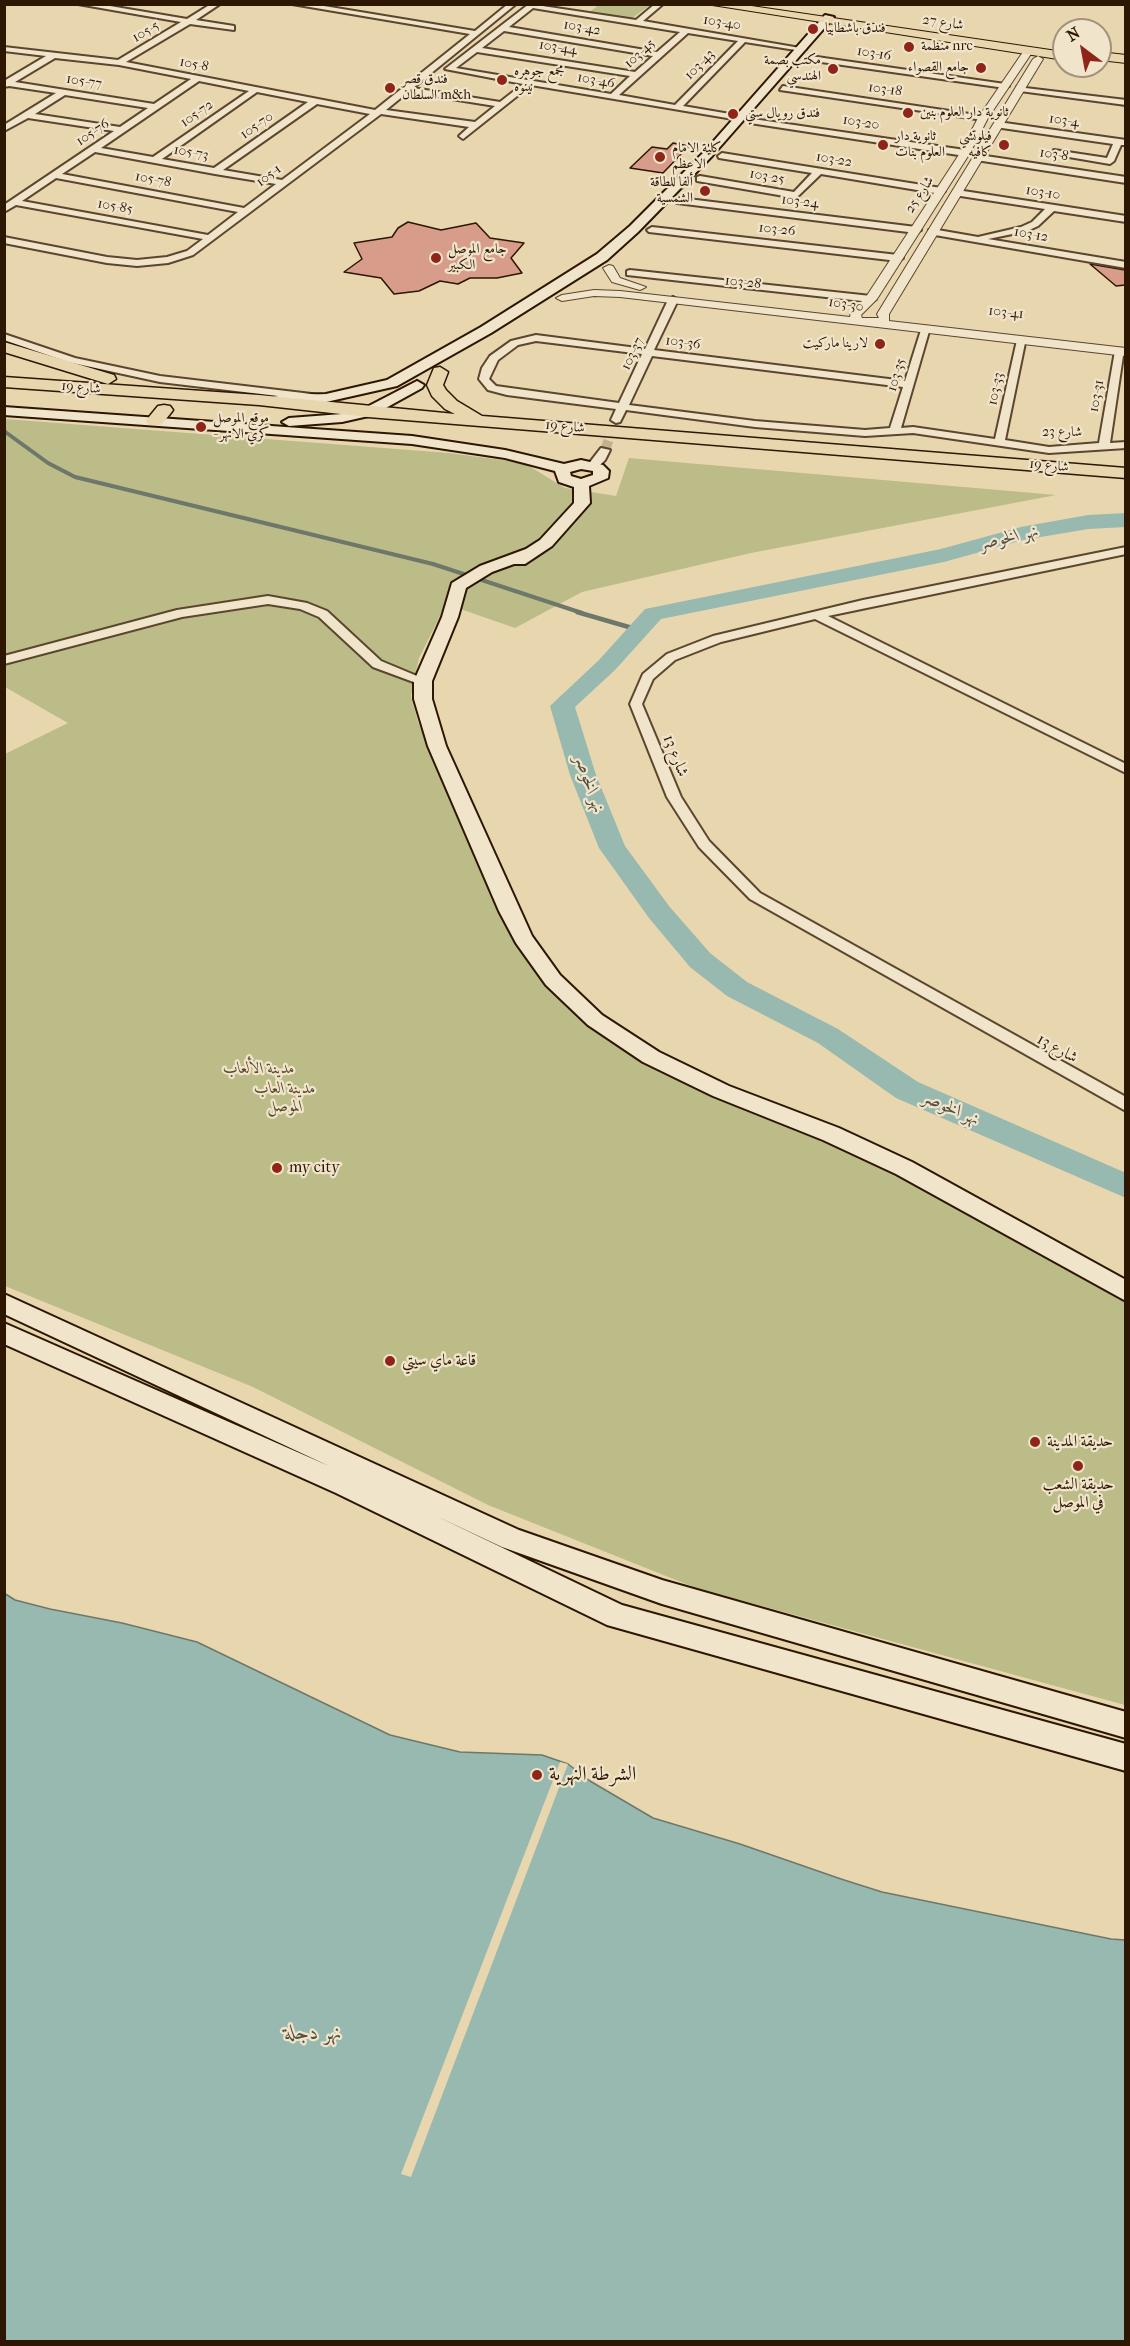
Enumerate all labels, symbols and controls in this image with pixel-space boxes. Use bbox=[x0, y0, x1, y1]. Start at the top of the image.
street label: 103-40 bbox=[702, 12, 742, 34]
street label: شارع 27 bbox=[921, 12, 965, 34]
street label: 103-42 bbox=[562, 16, 602, 40]
street label: 105-5 bbox=[130, 17, 162, 47]
north arrow bbox=[1052, 18, 1112, 78]
place label: فندق باشطابيا bbox=[825, 21, 886, 37]
marker: فندق باشطابيا bbox=[806, 22, 820, 36]
text: N bbox=[1063, 23, 1083, 45]
street label: 103-45 bbox=[621, 36, 659, 72]
street label: 103-44 bbox=[538, 37, 578, 59]
place label: منظمة nrc bbox=[921, 39, 973, 55]
marker: منظمة nrc bbox=[902, 40, 916, 54]
street label: 103-16 bbox=[856, 43, 892, 65]
street label: 103-43 bbox=[681, 46, 719, 84]
place label: مكتب بصمة الهندسي bbox=[764, 53, 821, 86]
street label: 105-8 bbox=[178, 54, 210, 76]
place label: جامع القصواء bbox=[908, 60, 969, 76]
marker: جامع القصواء bbox=[974, 61, 988, 75]
marker: مكتب بصمة الهندسي bbox=[826, 62, 840, 76]
place label: مجمع جوهره نينوه bbox=[514, 64, 564, 96]
street label: 103-46 bbox=[576, 69, 616, 93]
street label: 105-77 bbox=[65, 71, 103, 93]
place label: فندق قصر السلطان m&h bbox=[402, 72, 471, 104]
marker: مجمع جوهره نينوه bbox=[495, 73, 509, 87]
street label: 103-18 bbox=[867, 79, 903, 101]
marker: فندق قصر السلطان m&h bbox=[383, 81, 397, 95]
street label: 105-72 bbox=[177, 97, 217, 131]
place label: ثانوية دار العلوم بنين bbox=[920, 105, 1008, 121]
place label: فندق رويال ستي bbox=[745, 106, 820, 122]
marker: ثانوية دار العلوم بنين bbox=[901, 106, 915, 120]
marker: فندق رويال ستي bbox=[726, 107, 740, 121]
street label: 105-70 bbox=[237, 109, 277, 143]
street label: 103-4 bbox=[1048, 111, 1080, 131]
street label: 103-20 bbox=[841, 112, 881, 134]
street label: 105-76 bbox=[73, 116, 113, 150]
place label: ثانوية دار العلوم بنات bbox=[895, 129, 945, 162]
place label: فيلوتشي كافيه bbox=[959, 129, 992, 162]
marker: ثانوية دار العلوم بنات bbox=[876, 138, 890, 152]
marker: فيلوتشي كافيه bbox=[997, 138, 1011, 152]
place label: كلية الامام الاعظم bbox=[672, 141, 722, 174]
street label: 105-73 bbox=[172, 142, 210, 164]
street label: 103-8 bbox=[1038, 144, 1070, 166]
street label: 103-22 bbox=[815, 149, 853, 171]
marker: كلية الامام الاعظم bbox=[653, 150, 667, 164]
street label: 105-1 bbox=[253, 161, 285, 191]
street label: 103-25 bbox=[748, 166, 786, 188]
street label: 105-78 bbox=[134, 168, 172, 192]
street label: شارع 25 bbox=[902, 173, 938, 217]
place label: ألفا للطاقة الشمسية bbox=[650, 175, 693, 208]
street label: 103-10 bbox=[1025, 182, 1061, 204]
marker: ألفا للطاقة الشمسية bbox=[698, 184, 712, 198]
street label: 103-24 bbox=[780, 191, 820, 213]
street label: 105-85 bbox=[96, 196, 134, 218]
street label: 103-26 bbox=[758, 220, 796, 240]
street label: 103-12 bbox=[1013, 224, 1049, 246]
place label: جامع الموصل الكبير bbox=[448, 242, 507, 274]
marker: جامع الموصل الكبير bbox=[429, 251, 443, 265]
street label: 103-28 bbox=[724, 273, 762, 293]
street label: 103-30 bbox=[827, 294, 865, 316]
street label: 103-41 bbox=[988, 303, 1024, 323]
street label: 103-36 bbox=[664, 333, 702, 353]
street label: 103-37 bbox=[618, 335, 648, 373]
place label: لارينا ماركيت bbox=[802, 336, 868, 352]
marker: لارينا ماركيت bbox=[873, 337, 887, 351]
street label: 103-35 bbox=[884, 356, 910, 394]
street label: 103-33 bbox=[984, 371, 1008, 407]
street label: شارع 19 bbox=[61, 378, 101, 398]
street label: 103-31 bbox=[1086, 378, 1108, 414]
place label: موقع الموصل - كري الانهر bbox=[213, 411, 269, 443]
street label: شارع 19 bbox=[545, 417, 585, 437]
marker: موقع الموصل - كري الانهر bbox=[194, 420, 208, 434]
street label: شارع 23 bbox=[1042, 425, 1082, 441]
street label: شارع 19 bbox=[1029, 456, 1069, 476]
water label: نهر الخوصر bbox=[977, 521, 1041, 555]
street label: شارع 13 bbox=[658, 732, 692, 780]
water label: نهر الخوصر bbox=[569, 752, 609, 816]
street label: شارع 13 bbox=[1033, 1030, 1081, 1068]
park label: مدينة الألعاب bbox=[223, 1059, 295, 1079]
park label: مدينة العاب الموصل bbox=[254, 1079, 316, 1117]
water label: نهر الخوصر bbox=[919, 1087, 983, 1131]
place label: my city bbox=[289, 1158, 340, 1178]
marker: my city bbox=[270, 1161, 284, 1175]
place label: قاعة ماي سيتي bbox=[402, 1351, 476, 1371]
marker: قاعة ماي سيتي bbox=[383, 1354, 397, 1368]
place label: حديقة المدينة bbox=[1047, 1432, 1113, 1452]
marker: حديقة المدينة bbox=[1028, 1435, 1042, 1449]
marker: حديقة الشعب في الموصل bbox=[1071, 1459, 1085, 1473]
place label: حديقة الشعب في الموصل bbox=[1042, 1475, 1114, 1513]
place label: الشرطة النهرية bbox=[549, 1763, 636, 1787]
marker: الشرطة النهرية bbox=[530, 1768, 544, 1782]
water label: نهر دجلة bbox=[284, 2021, 342, 2047]

